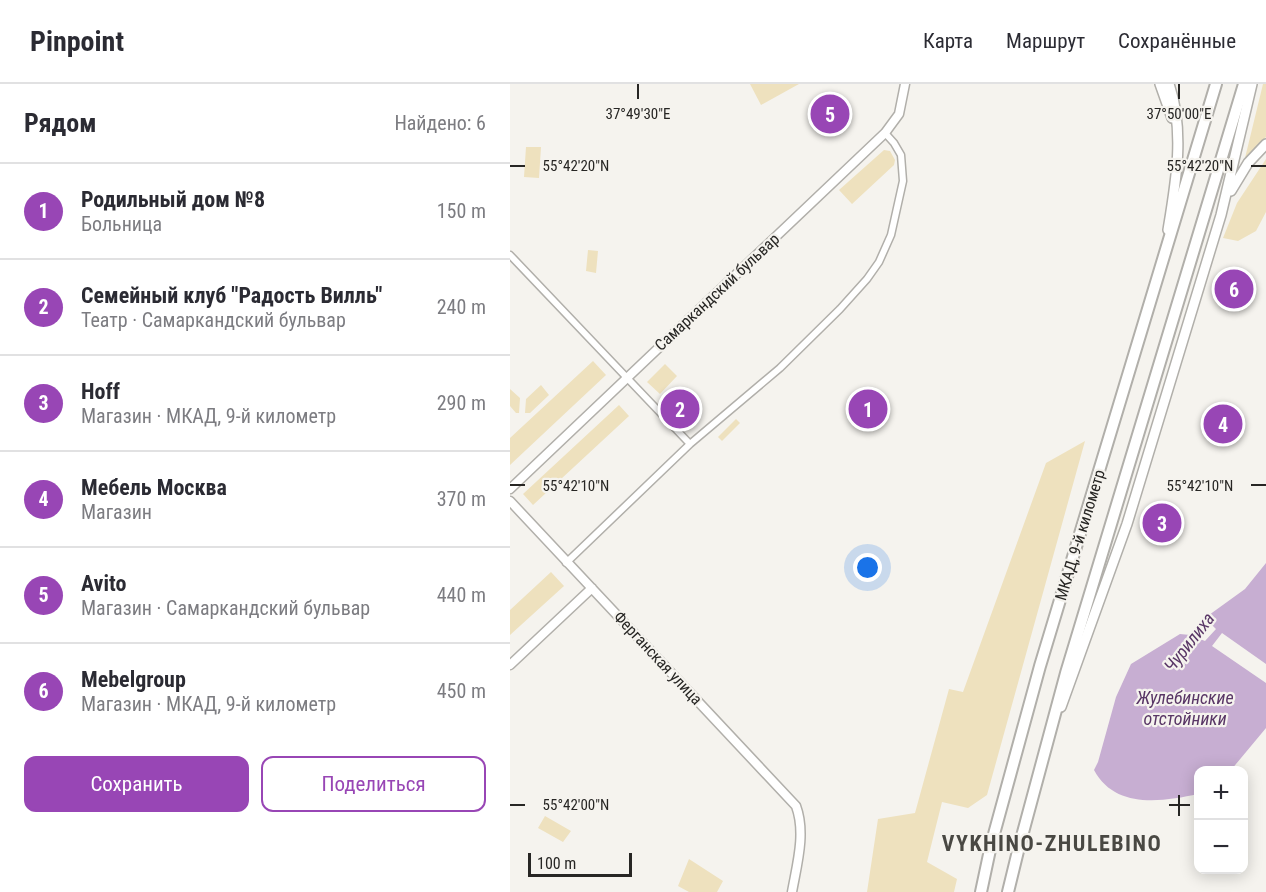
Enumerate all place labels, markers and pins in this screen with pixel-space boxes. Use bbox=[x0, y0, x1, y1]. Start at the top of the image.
pin: 5 bbox=[810, 92, 850, 136]
pin: 6 bbox=[1214, 266, 1254, 312]
pin: 2 bbox=[660, 386, 700, 432]
pin: 1 bbox=[848, 386, 888, 432]
pin: 4 bbox=[1204, 402, 1242, 446]
pin: 3 bbox=[1142, 500, 1182, 546]

